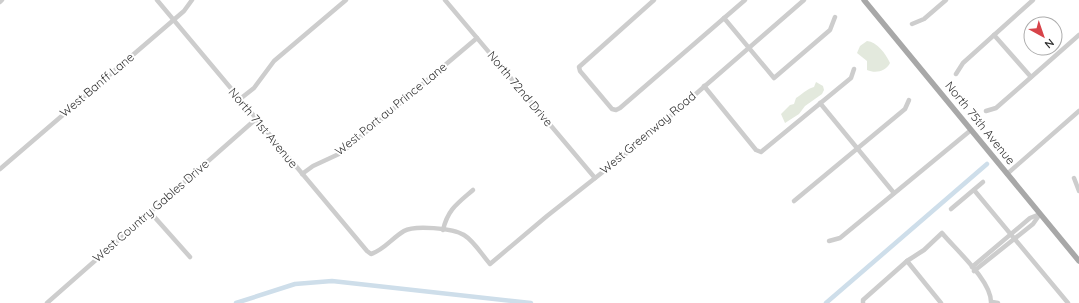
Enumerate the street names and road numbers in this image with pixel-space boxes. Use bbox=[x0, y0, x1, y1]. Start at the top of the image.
street label: North 72nd Drive bbox=[484, 48, 556, 130]
street label: West Banff Lane bbox=[56, 49, 137, 120]
street label: West Port au Prince Lane bbox=[332, 59, 450, 158]
street label: North 75th Avenue bbox=[942, 78, 1019, 167]
street label: North 71st Avenue bbox=[226, 85, 301, 171]
street label: West Greenway Road bbox=[597, 88, 699, 177]
street label: West Country Gables Drive bbox=[90, 156, 212, 265]

